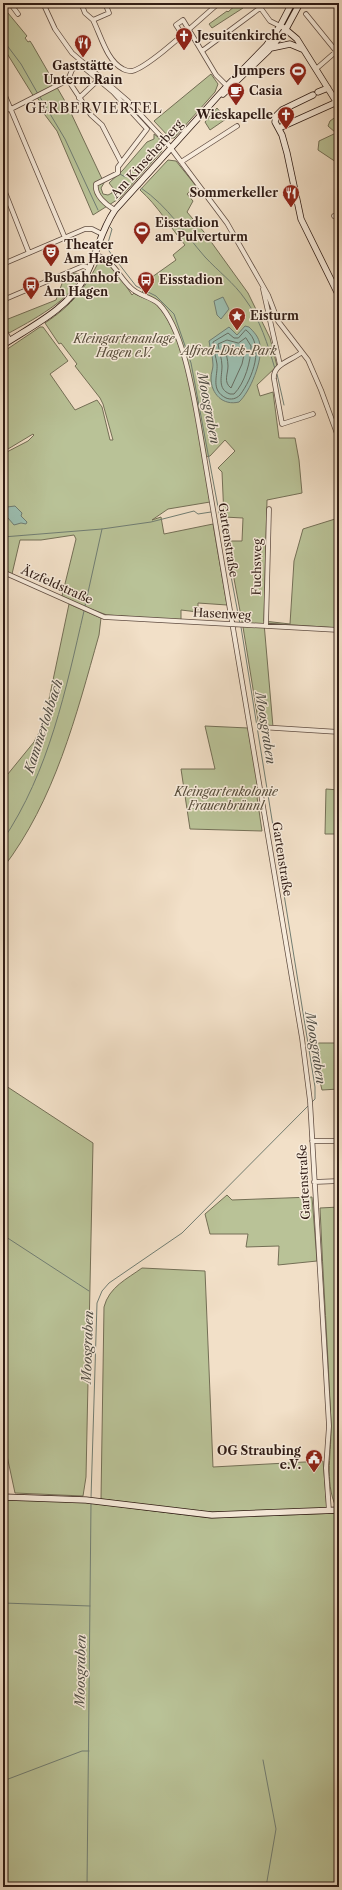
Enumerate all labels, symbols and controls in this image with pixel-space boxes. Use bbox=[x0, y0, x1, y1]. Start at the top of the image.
church icon: Jesuitenkirche bbox=[174, 26, 194, 51]
place label: Jesuitenkirche bbox=[195, 28, 287, 43]
restaurant icon: Gaststätte Unterm Rain bbox=[73, 33, 93, 58]
place label: Gaststätte Unterm Rain bbox=[43, 58, 123, 87]
sports icon: Jumpers bbox=[288, 61, 308, 86]
place label: Jumpers bbox=[232, 63, 285, 78]
cafe icon: Casia bbox=[226, 81, 246, 106]
place label: Casia bbox=[249, 83, 283, 98]
district label: GERBERVIERTEL bbox=[25, 99, 163, 117]
church icon: Wieskapelle bbox=[276, 105, 296, 130]
place label: Wieskapelle bbox=[195, 107, 273, 122]
street label: Am Kinseherberg bbox=[107, 116, 186, 202]
restaurant icon: Sommerkeller bbox=[281, 183, 301, 208]
place label: Sommerkeller bbox=[189, 185, 278, 200]
place label: Eisstadion am Pulverturm bbox=[155, 215, 248, 244]
sports icon: Eisstadion am Pulverturm bbox=[132, 220, 152, 245]
place label: Theater Am Hagen bbox=[63, 237, 129, 266]
theatre icon: Theater Am Hagen bbox=[41, 242, 61, 267]
place label: Busbahnhof Am Hagen bbox=[43, 270, 120, 299]
bus stop icon: Eisstadion bbox=[136, 270, 156, 295]
place label: Eisstadion bbox=[159, 272, 224, 287]
bus stop icon: Busbahnhof Am Hagen bbox=[21, 275, 41, 300]
place icon: Eisturm bbox=[227, 306, 247, 331]
place label: Eisturm bbox=[250, 308, 299, 323]
park label: Kleingartenanlage Hagen e.V. bbox=[72, 331, 176, 360]
park label: Alfred-Dick-Park bbox=[179, 343, 278, 358]
water label: Moosgraben bbox=[194, 369, 224, 445]
street label: Gartenstraße bbox=[215, 502, 242, 579]
street label: Fuchsweg bbox=[249, 538, 265, 596]
street label: Ätzfeldstraße bbox=[18, 561, 96, 607]
street label: Hasenweg bbox=[193, 604, 252, 623]
water label: Kammerlohbach bbox=[20, 677, 66, 776]
water label: Moosgraben bbox=[252, 689, 280, 765]
park label: Kleingartenkolonie Frauenbrünnl bbox=[173, 784, 279, 813]
street label: Gartenstraße bbox=[269, 821, 296, 898]
water label: Moosgraben bbox=[302, 1009, 330, 1085]
street label: Gartenstraße bbox=[294, 1144, 313, 1220]
water label: Moosgraben bbox=[78, 1310, 96, 1386]
place label: OG Straubing e.V. bbox=[217, 1443, 302, 1472]
public building icon: OG Straubing e.V. bbox=[304, 1448, 324, 1473]
water label: Moosgraben bbox=[71, 1634, 89, 1710]

